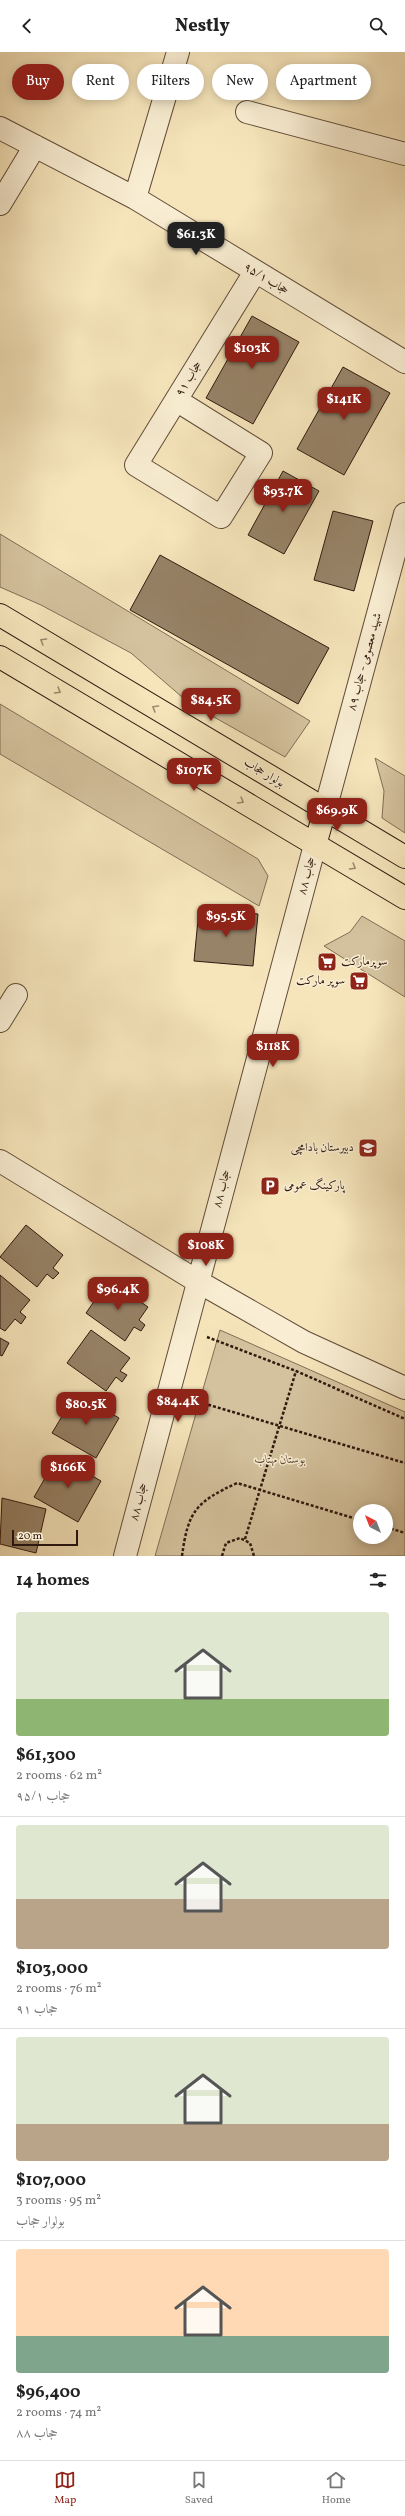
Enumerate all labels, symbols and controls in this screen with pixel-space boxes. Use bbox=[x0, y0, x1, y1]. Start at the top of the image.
text: Nestly bbox=[175, 14, 230, 39]
icon: back bbox=[16, 15, 38, 37]
icon: search bbox=[367, 15, 389, 37]
chip: Buy bbox=[12, 64, 64, 100]
chip: Rent bbox=[72, 64, 129, 100]
chip: Filters bbox=[137, 64, 204, 100]
chip: New bbox=[212, 64, 268, 100]
chip: Apartment bbox=[276, 64, 371, 100]
pin: $61.3K bbox=[163, 222, 229, 256]
text: $61.3K bbox=[176, 226, 216, 244]
street label: حجاب ۹۵/۱ bbox=[240, 259, 292, 299]
pin: $103K bbox=[224, 336, 280, 370]
text: $103K bbox=[234, 340, 270, 358]
street label: حجاب ۹۱ bbox=[172, 358, 206, 400]
pin: $141K bbox=[316, 387, 372, 421]
text: $141K bbox=[327, 391, 362, 409]
pin: $93.7K bbox=[250, 479, 316, 513]
text: $93.7K bbox=[263, 483, 303, 501]
street label: شهید معصومی - حجاب ۸۹ bbox=[344, 611, 386, 713]
one-way arrow bbox=[40, 638, 47, 646]
one-way arrow bbox=[54, 687, 61, 694]
pin: $84.5K bbox=[178, 688, 244, 722]
text: $84.5K bbox=[190, 692, 232, 710]
one-way arrow bbox=[152, 705, 159, 712]
street label: بولوار حجاب bbox=[241, 755, 287, 791]
pin: $107K bbox=[166, 758, 222, 792]
text: $107K bbox=[176, 762, 212, 780]
one-way arrow bbox=[237, 796, 244, 803]
pin: $69.9K bbox=[304, 798, 370, 832]
text: $69.9K bbox=[316, 802, 358, 820]
street label: حجاب ۸۸ bbox=[294, 855, 320, 897]
one-way arrow bbox=[349, 863, 356, 870]
pin: $95.5K bbox=[193, 904, 259, 938]
text: $95.5K bbox=[206, 908, 246, 926]
supermarket icon: سوپرمارکت bbox=[316, 951, 338, 973]
place label: سوپرمارکت bbox=[341, 954, 388, 970]
supermarket icon: سوپر مارکت bbox=[348, 970, 370, 992]
place label: سوپر مارکت bbox=[296, 973, 345, 989]
pin: $118K bbox=[245, 1034, 301, 1068]
text: $118K bbox=[256, 1038, 290, 1056]
school or university icon: دبیرستان بادامچی bbox=[357, 1137, 379, 1159]
place label: دبیرستان بادامچی bbox=[291, 1140, 354, 1156]
street label: حجاب ۸۸ bbox=[209, 1168, 235, 1210]
parking icon: پارکینگ عمومی bbox=[259, 1175, 281, 1197]
place label: پارکینگ عمومی bbox=[284, 1177, 345, 1194]
pin: $108K bbox=[178, 1233, 234, 1267]
text: $108K bbox=[188, 1237, 225, 1255]
pin: $96.4K bbox=[85, 1277, 151, 1311]
text: $96.4K bbox=[97, 1281, 139, 1299]
pin: $84.4K bbox=[145, 1389, 211, 1423]
pin: $80.5K bbox=[53, 1392, 119, 1426]
text: $84.4K bbox=[157, 1393, 199, 1411]
text: $80.5K bbox=[65, 1396, 107, 1414]
park label: بوستان مهتاب bbox=[254, 1452, 306, 1468]
pin: $166K bbox=[40, 1455, 96, 1489]
text: $166K bbox=[50, 1459, 86, 1477]
street label: حجاب ۸۸ bbox=[126, 1481, 152, 1523]
north arrow bbox=[353, 1504, 393, 1544]
map controls bbox=[353, 1504, 393, 1544]
scale bar bbox=[12, 1528, 78, 1547]
text: 20 m bbox=[18, 1529, 42, 1544]
text: 14 homes bbox=[16, 1569, 90, 1592]
icon: filters bbox=[367, 1569, 389, 1591]
icon: home bbox=[167, 1638, 239, 1710]
text: $61,300 bbox=[16, 1744, 76, 1767]
text: 2 rooms · 62 m² bbox=[16, 1767, 102, 1785]
text: حجاب ۹۵/۱ bbox=[16, 1788, 70, 1806]
icon: home bbox=[167, 1851, 239, 1923]
text: $103,000 bbox=[16, 1957, 88, 1980]
text: 2 rooms · 76 m² bbox=[16, 1980, 101, 1998]
text: حجاب ۹۱ bbox=[16, 2001, 58, 2019]
icon: home bbox=[167, 2063, 239, 2135]
text: $107,000 bbox=[16, 2169, 86, 2192]
text: 3 rooms · 95 m² bbox=[16, 2192, 101, 2210]
text: بولوار حجاب bbox=[16, 2213, 65, 2231]
icon: home bbox=[167, 2275, 239, 2347]
text: $96,400 bbox=[16, 2381, 81, 2404]
text: 2 rooms · 74 m² bbox=[16, 2404, 101, 2422]
text: حجاب ۸۸ bbox=[16, 2425, 58, 2443]
tab: Map bbox=[54, 2469, 76, 2508]
tab: Saved bbox=[185, 2469, 213, 2508]
tab: Home bbox=[322, 2469, 351, 2508]

